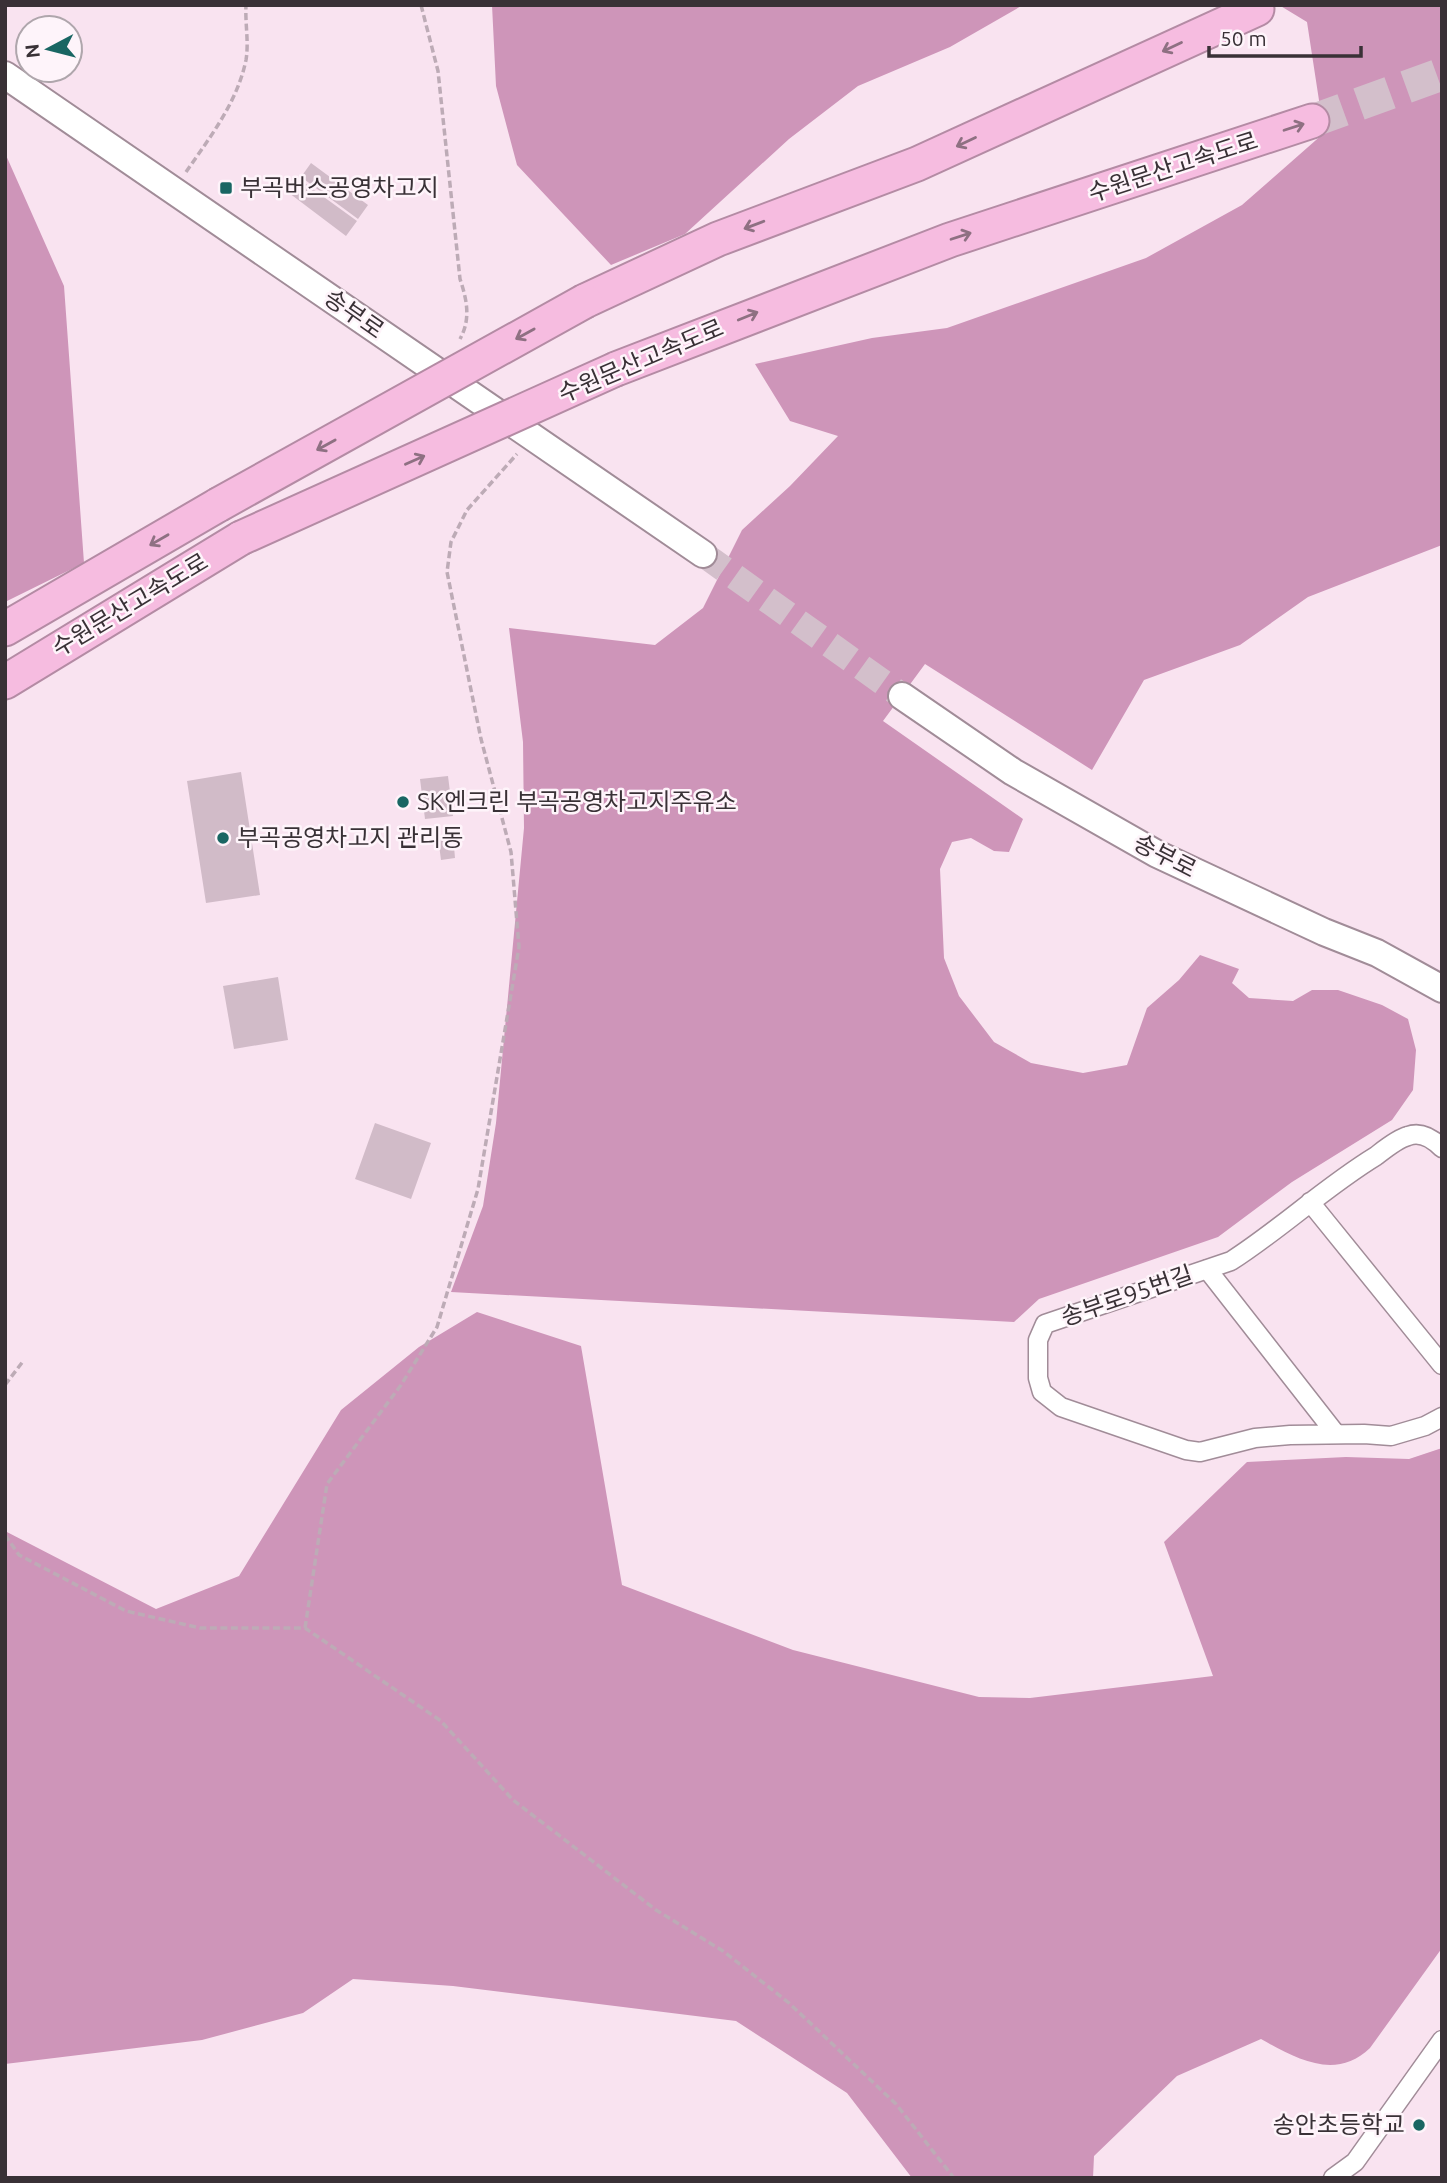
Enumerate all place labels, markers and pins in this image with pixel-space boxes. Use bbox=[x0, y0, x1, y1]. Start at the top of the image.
place label: 부곡버스공영차고지 bbox=[240, 174, 439, 201]
marker: 부곡버스공영차고지 bbox=[218, 180, 234, 196]
place label: SK엔크린 부곡공영차고지주유소 bbox=[417, 788, 737, 815]
marker: SK엔크린 부곡공영차고지주유소 bbox=[395, 794, 411, 810]
place label: 부곡공영차고지 관리동 bbox=[237, 824, 463, 851]
marker: 부곡공영차고지 관리동 bbox=[215, 830, 231, 846]
place label: 송안초등학교 bbox=[1273, 2111, 1405, 2138]
marker: 송안초등학교 bbox=[1411, 2117, 1427, 2133]

